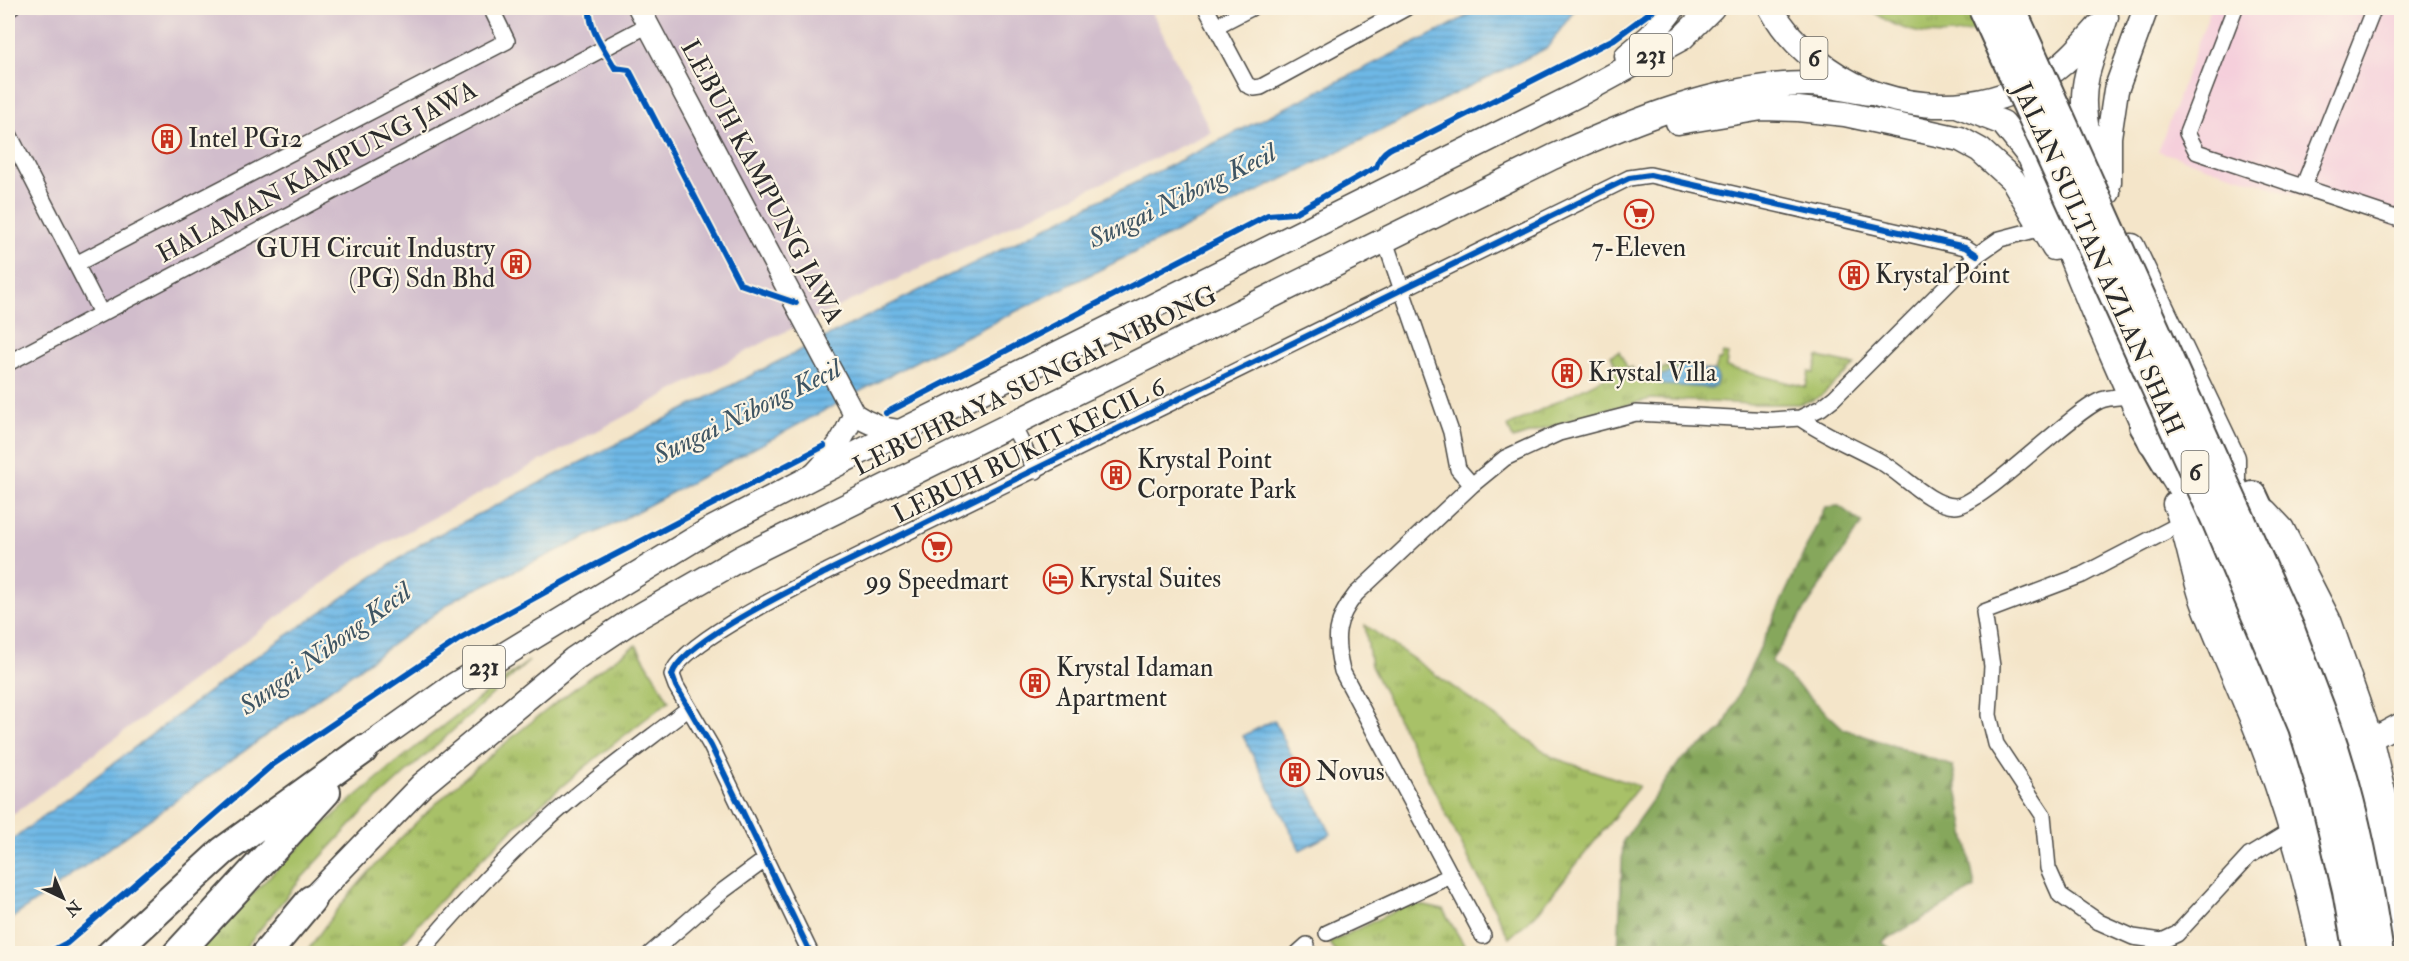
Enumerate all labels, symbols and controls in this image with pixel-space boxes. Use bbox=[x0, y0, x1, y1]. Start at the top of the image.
road number: 231 bbox=[1630, 34, 1672, 76]
street label: LEBUH KAMPUNG JAWA bbox=[673, 35, 851, 330]
road number: 6 bbox=[1800, 37, 1828, 79]
street label: HALAMAN KAMPUNG JAWA bbox=[151, 74, 483, 270]
street label: JALAN SULTAN AZLAN SHAH bbox=[2005, 77, 2191, 440]
building icon: Intel PG12 bbox=[151, 123, 183, 155]
place label: Intel PG12 bbox=[188, 123, 303, 155]
water label: Sungai Nibong Kecil bbox=[1082, 135, 1284, 256]
supermarket icon: 7-Eleven bbox=[1623, 198, 1655, 230]
place label: 7-Eleven bbox=[1592, 232, 1686, 264]
place label: GUH Circuit Industry (PG) Sdn Bhd bbox=[256, 233, 496, 295]
building icon: GUH Circuit Industry (PG) Sdn Bhd bbox=[500, 248, 532, 280]
building icon: Krystal Point bbox=[1838, 259, 1870, 291]
place label: Krystal Point bbox=[1875, 259, 2010, 291]
street label: LEBUHRAYA SUNGAI NIBONG bbox=[848, 279, 1222, 483]
water label: Sungai Nibong Kecil bbox=[647, 351, 849, 472]
building icon: Krystal Villa bbox=[1551, 357, 1583, 389]
place label: Krystal Villa bbox=[1588, 357, 1717, 389]
street label: LEBUH BUKIT KECIL 6 bbox=[888, 370, 1172, 531]
place label: Krystal Point Corporate Park bbox=[1137, 444, 1297, 507]
road number: 6 bbox=[2182, 451, 2208, 493]
building icon: Krystal Point Corporate Park bbox=[1100, 459, 1132, 491]
supermarket icon: 99 Speedmart bbox=[921, 531, 953, 563]
hotel icon: Krystal Suites bbox=[1042, 563, 1074, 595]
place label: Krystal Suites bbox=[1079, 563, 1221, 595]
place label: 99 Speedmart bbox=[863, 565, 1009, 598]
water label: Sungai Nibong Kecil bbox=[232, 574, 420, 723]
road number: 231 bbox=[463, 646, 505, 688]
place label: Krystal Idaman Apartment bbox=[1055, 652, 1213, 715]
building icon: Krystal Idaman Apartment bbox=[1019, 667, 1051, 699]
building icon: Novus bbox=[1279, 756, 1311, 788]
place label: Novus bbox=[1316, 756, 1385, 788]
north arrow bbox=[33, 868, 93, 928]
text: N bbox=[60, 895, 86, 921]

